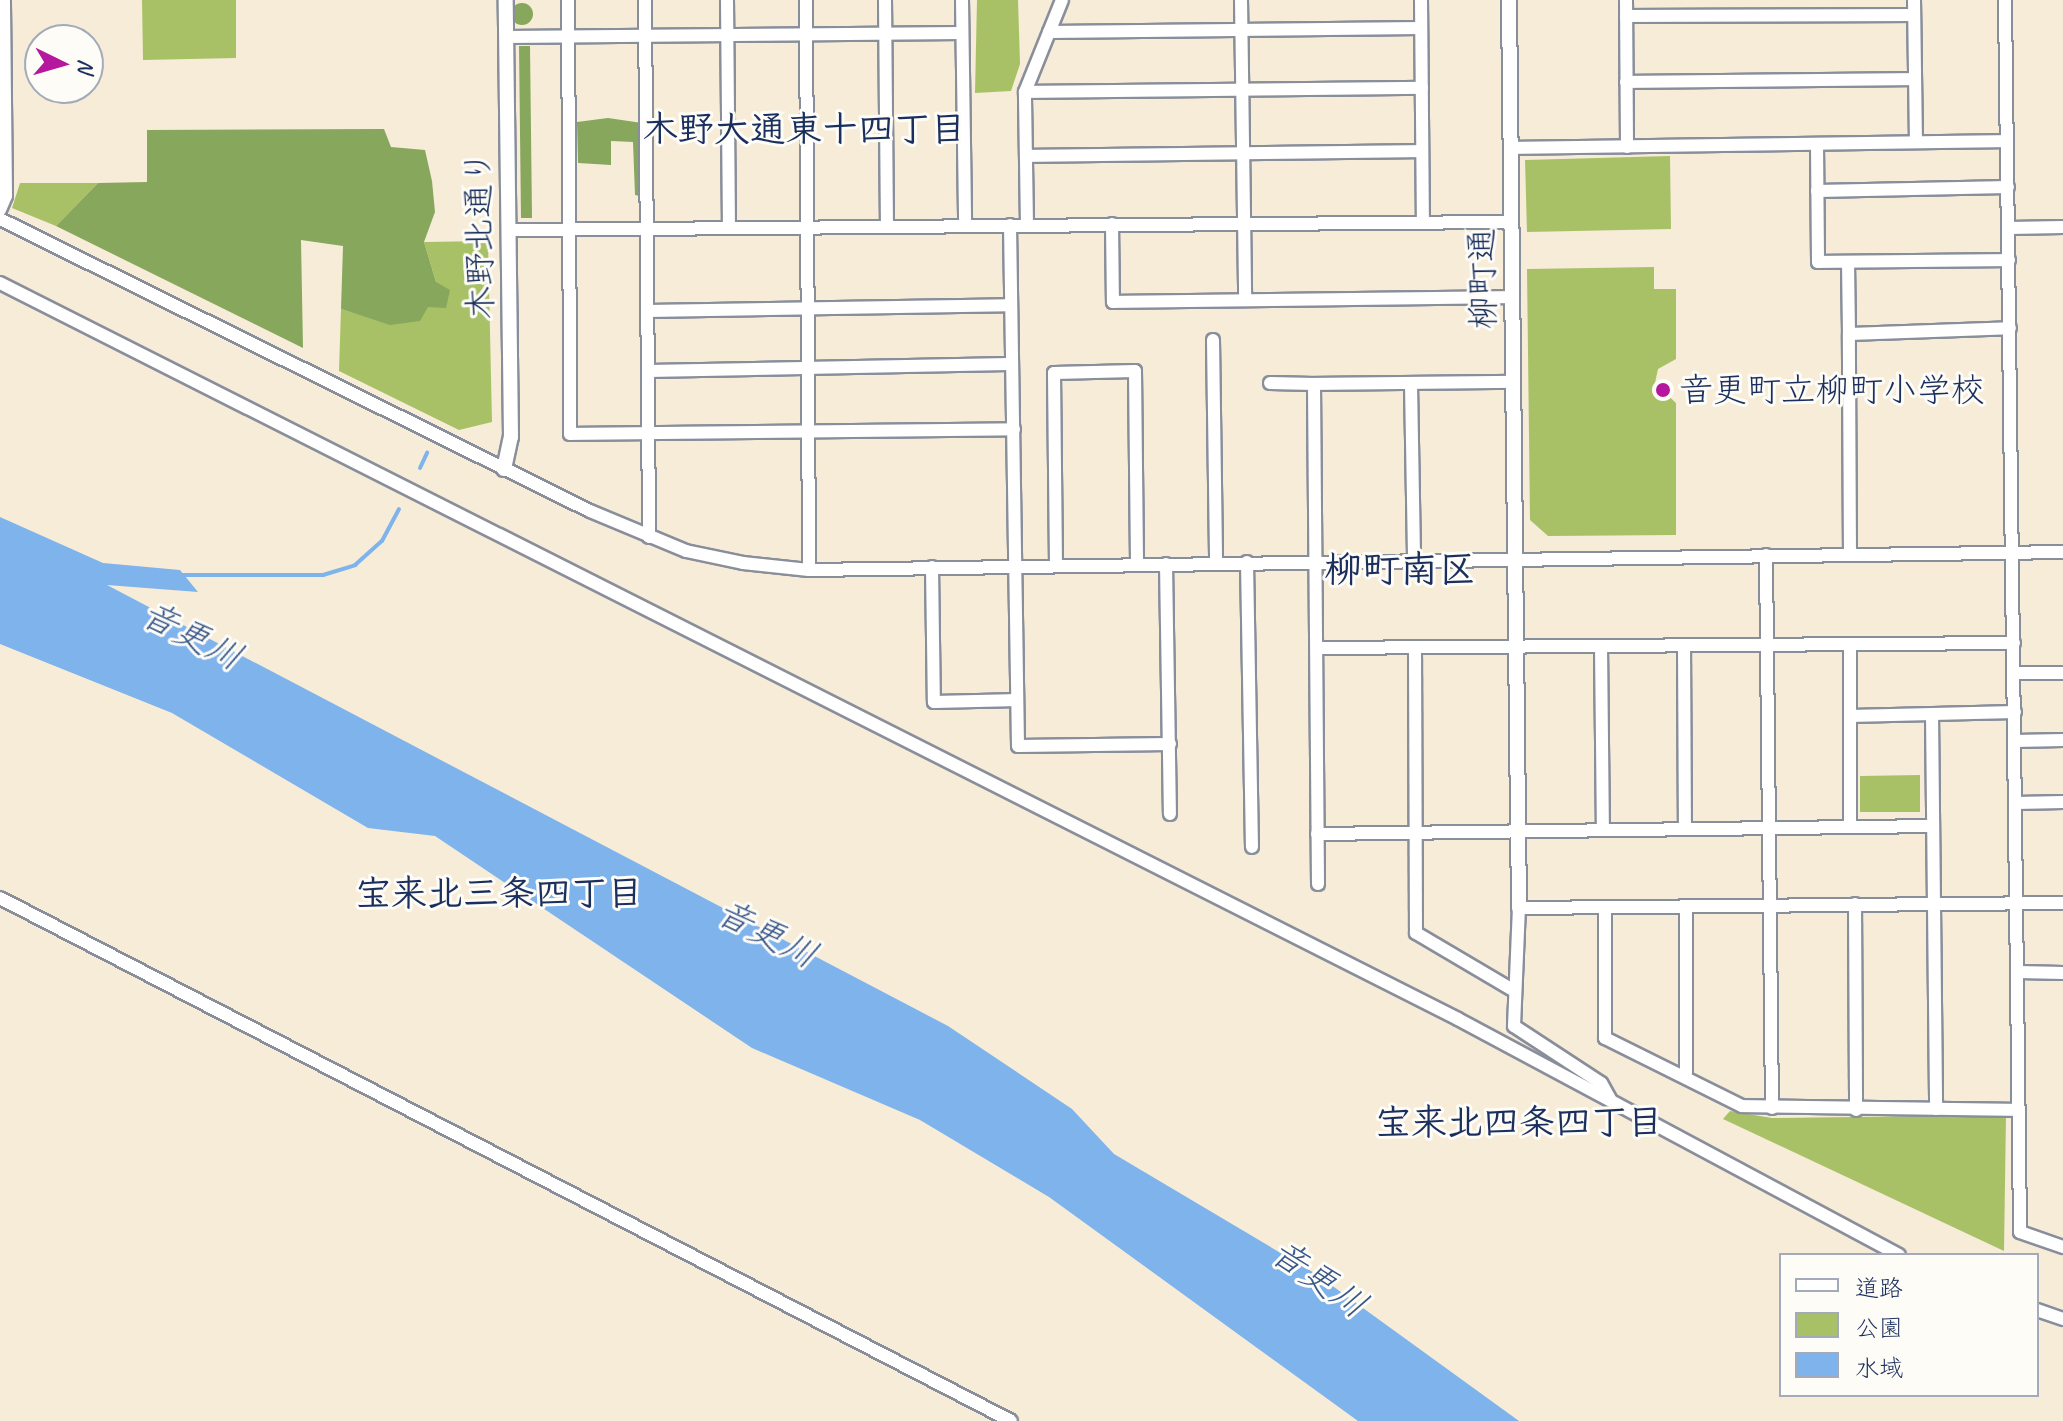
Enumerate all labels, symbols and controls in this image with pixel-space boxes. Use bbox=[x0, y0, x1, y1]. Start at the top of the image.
north arrow bbox=[24, 24, 104, 104]
text: N bbox=[71, 58, 100, 74]
district label: 木野大通東十四丁目 bbox=[642, 108, 966, 152]
street label: 木野北通り bbox=[457, 150, 501, 320]
street label: 柳町通 bbox=[1461, 228, 1503, 330]
place label: 音更町立柳町小学校 bbox=[1679, 370, 1985, 410]
marker: 音更町立柳町小学校 bbox=[1654, 381, 1672, 399]
district label: 柳町南区 bbox=[1324, 547, 1476, 593]
water label: 音更川 bbox=[134, 592, 250, 680]
district label: 宝来北三条四丁目 bbox=[355, 872, 643, 916]
water label: 音更川 bbox=[709, 890, 825, 978]
district label: 宝来北四条四丁目 bbox=[1375, 1101, 1663, 1145]
water label: 音更川 bbox=[1262, 1230, 1376, 1328]
legend bbox=[1779, 1253, 2039, 1397]
text: 道路 bbox=[1855, 1273, 1903, 1303]
text: 公園 bbox=[1855, 1313, 1903, 1343]
text: 水域 bbox=[1855, 1353, 1903, 1383]

